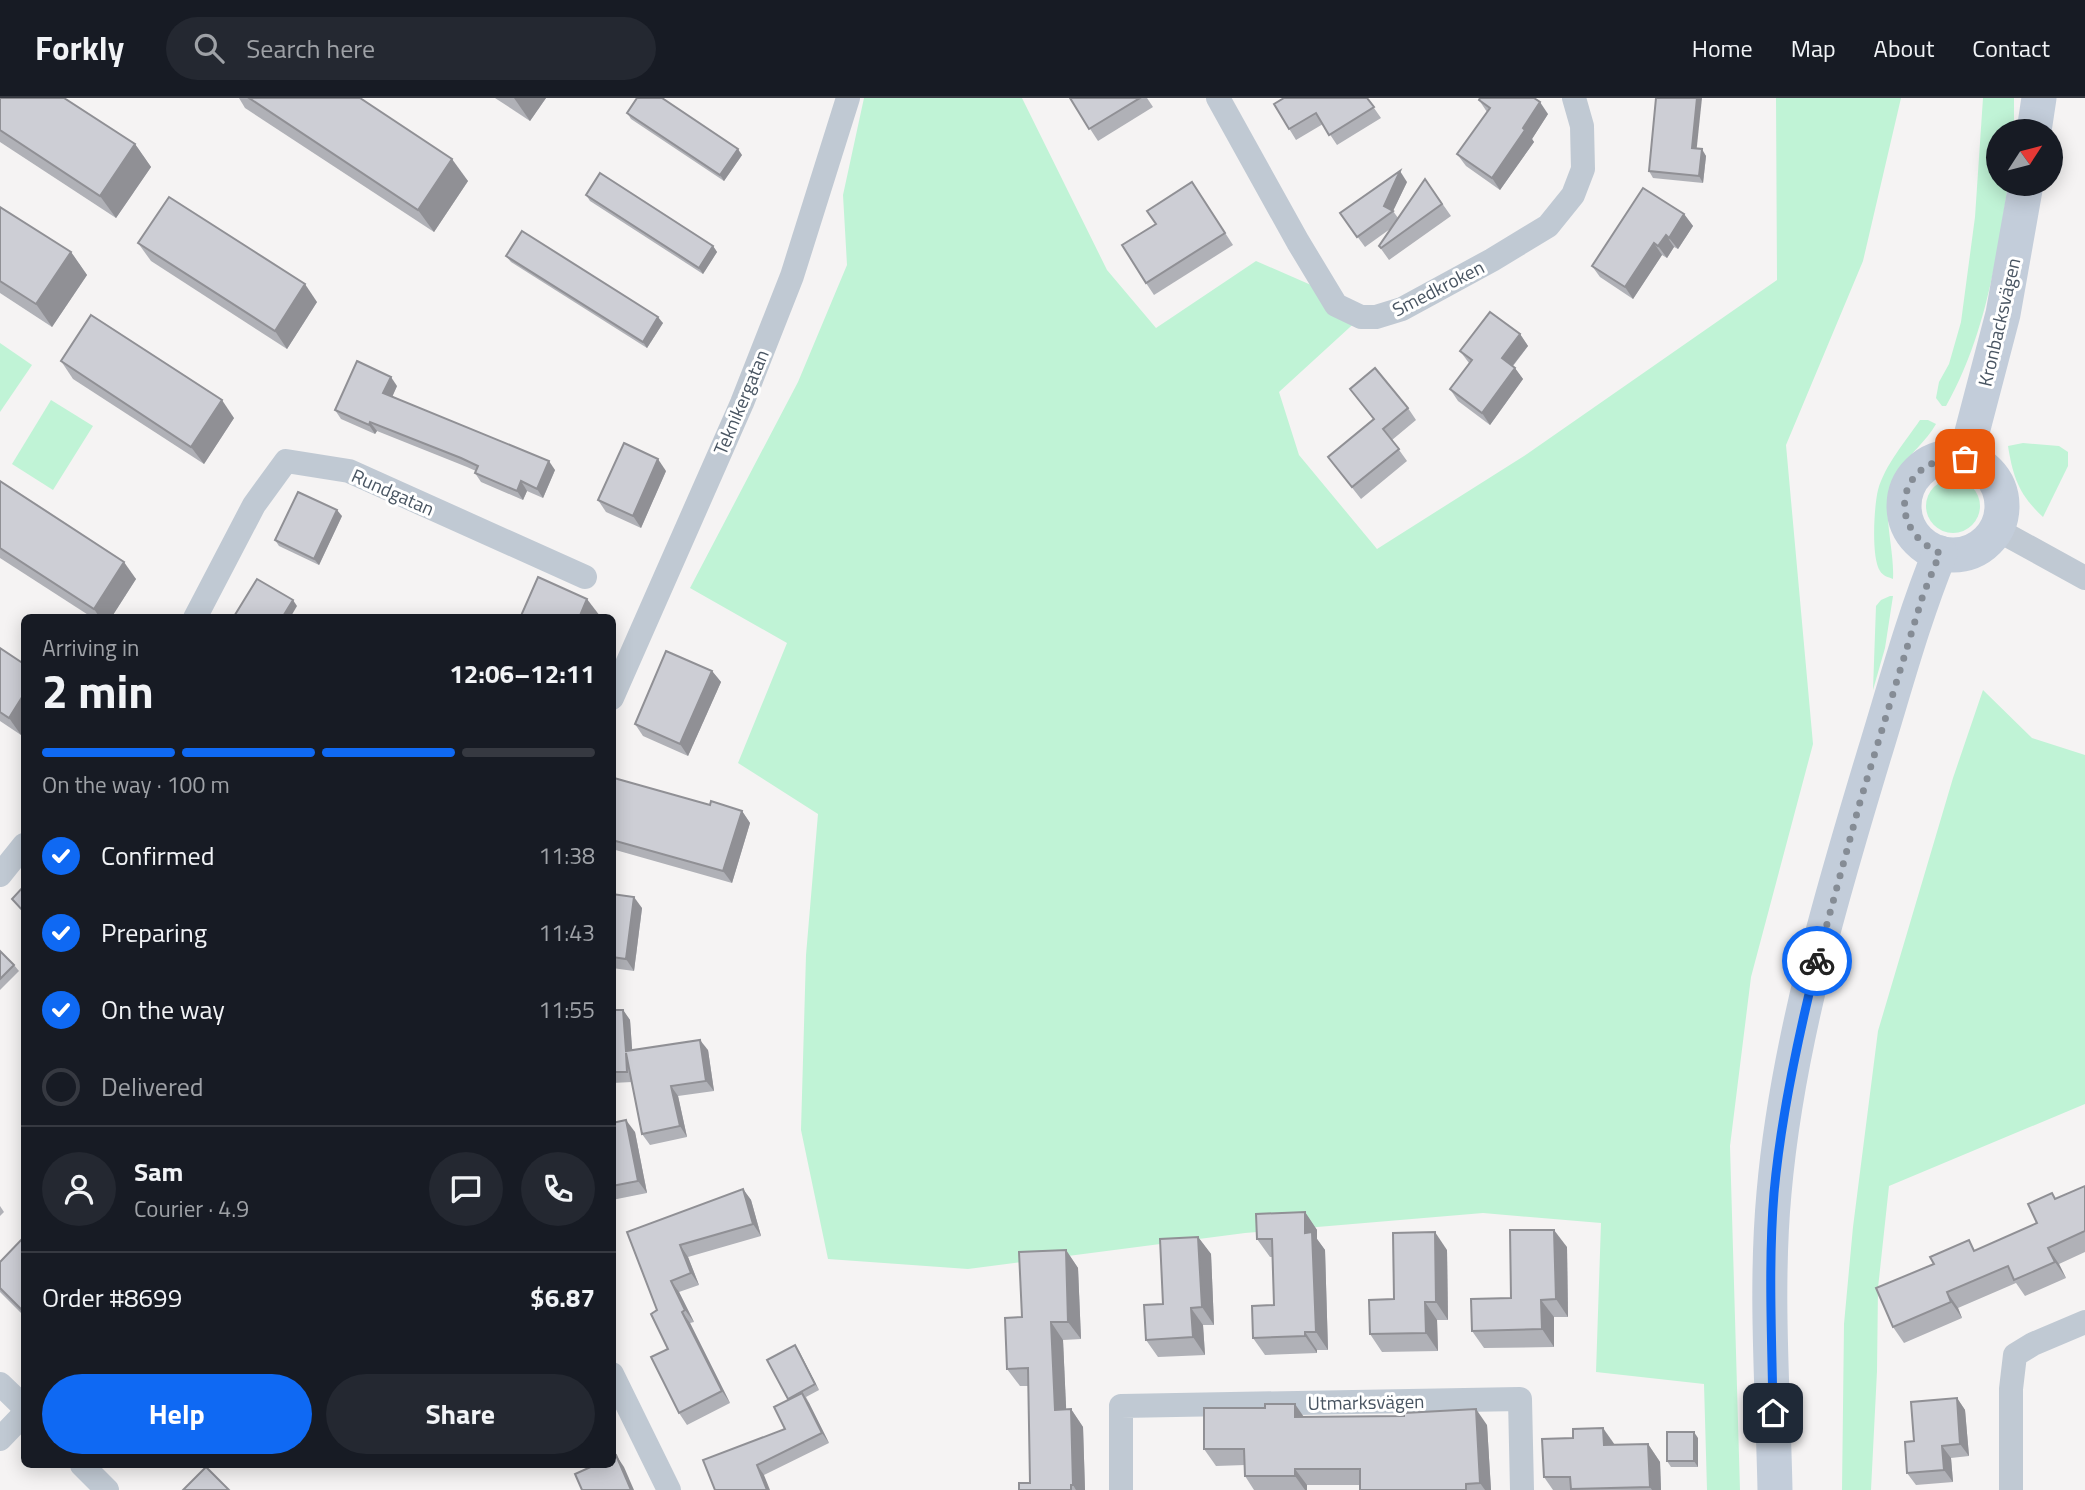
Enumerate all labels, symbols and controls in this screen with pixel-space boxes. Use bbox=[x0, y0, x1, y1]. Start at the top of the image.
search box bbox=[166, 17, 656, 80]
text: Forkly bbox=[35, 23, 124, 73]
icon: search bbox=[190, 29, 228, 67]
text: Search here bbox=[246, 29, 375, 68]
text: Home bbox=[1692, 30, 1753, 66]
text: Map bbox=[1791, 30, 1836, 66]
text: About bbox=[1874, 30, 1934, 66]
text: Contact bbox=[1972, 30, 2050, 66]
north arrow bbox=[1986, 119, 2063, 196]
map controls bbox=[1986, 119, 2063, 196]
street label: Smedkroken bbox=[1387, 252, 1489, 323]
street label: Kronbacksvägen bbox=[1970, 255, 2027, 389]
street label: Teknikergatan bbox=[705, 345, 776, 459]
pin bbox=[1935, 429, 1995, 489]
icon: bag bbox=[1946, 440, 1984, 478]
street label: Rundgatan bbox=[347, 460, 439, 523]
text: Arriving in bbox=[42, 630, 139, 665]
text: 12:06–12:11 bbox=[449, 654, 595, 693]
text: 2 min bbox=[42, 656, 154, 726]
text: On the way · 100 m bbox=[42, 767, 230, 802]
text: Confirmed bbox=[101, 836, 215, 875]
icon: check bbox=[42, 837, 80, 875]
text: 11:38 bbox=[538, 838, 595, 873]
text: Preparing bbox=[101, 913, 207, 952]
icon: check bbox=[42, 914, 80, 952]
text: 11:43 bbox=[538, 915, 595, 950]
courier bbox=[1782, 926, 1852, 996]
icon: bike bbox=[1798, 942, 1836, 980]
text: On the way bbox=[101, 990, 225, 1029]
icon: check bbox=[42, 991, 80, 1029]
text: 11:55 bbox=[538, 992, 595, 1027]
text: Delivered bbox=[101, 1067, 204, 1106]
button: person bbox=[42, 1152, 116, 1226]
text: Sam bbox=[134, 1152, 183, 1191]
button: chat bbox=[429, 1152, 503, 1226]
button: phone bbox=[521, 1152, 595, 1226]
text: Courier · 4.9 bbox=[134, 1191, 249, 1226]
text: Order #8699 bbox=[42, 1278, 182, 1317]
text: $6.87 bbox=[530, 1278, 595, 1317]
button: Help bbox=[42, 1374, 312, 1454]
button: Share bbox=[326, 1374, 595, 1454]
pin bbox=[1743, 1383, 1803, 1443]
street label: Utmarksvägen bbox=[1307, 1386, 1425, 1417]
icon: home bbox=[1754, 1394, 1792, 1432]

